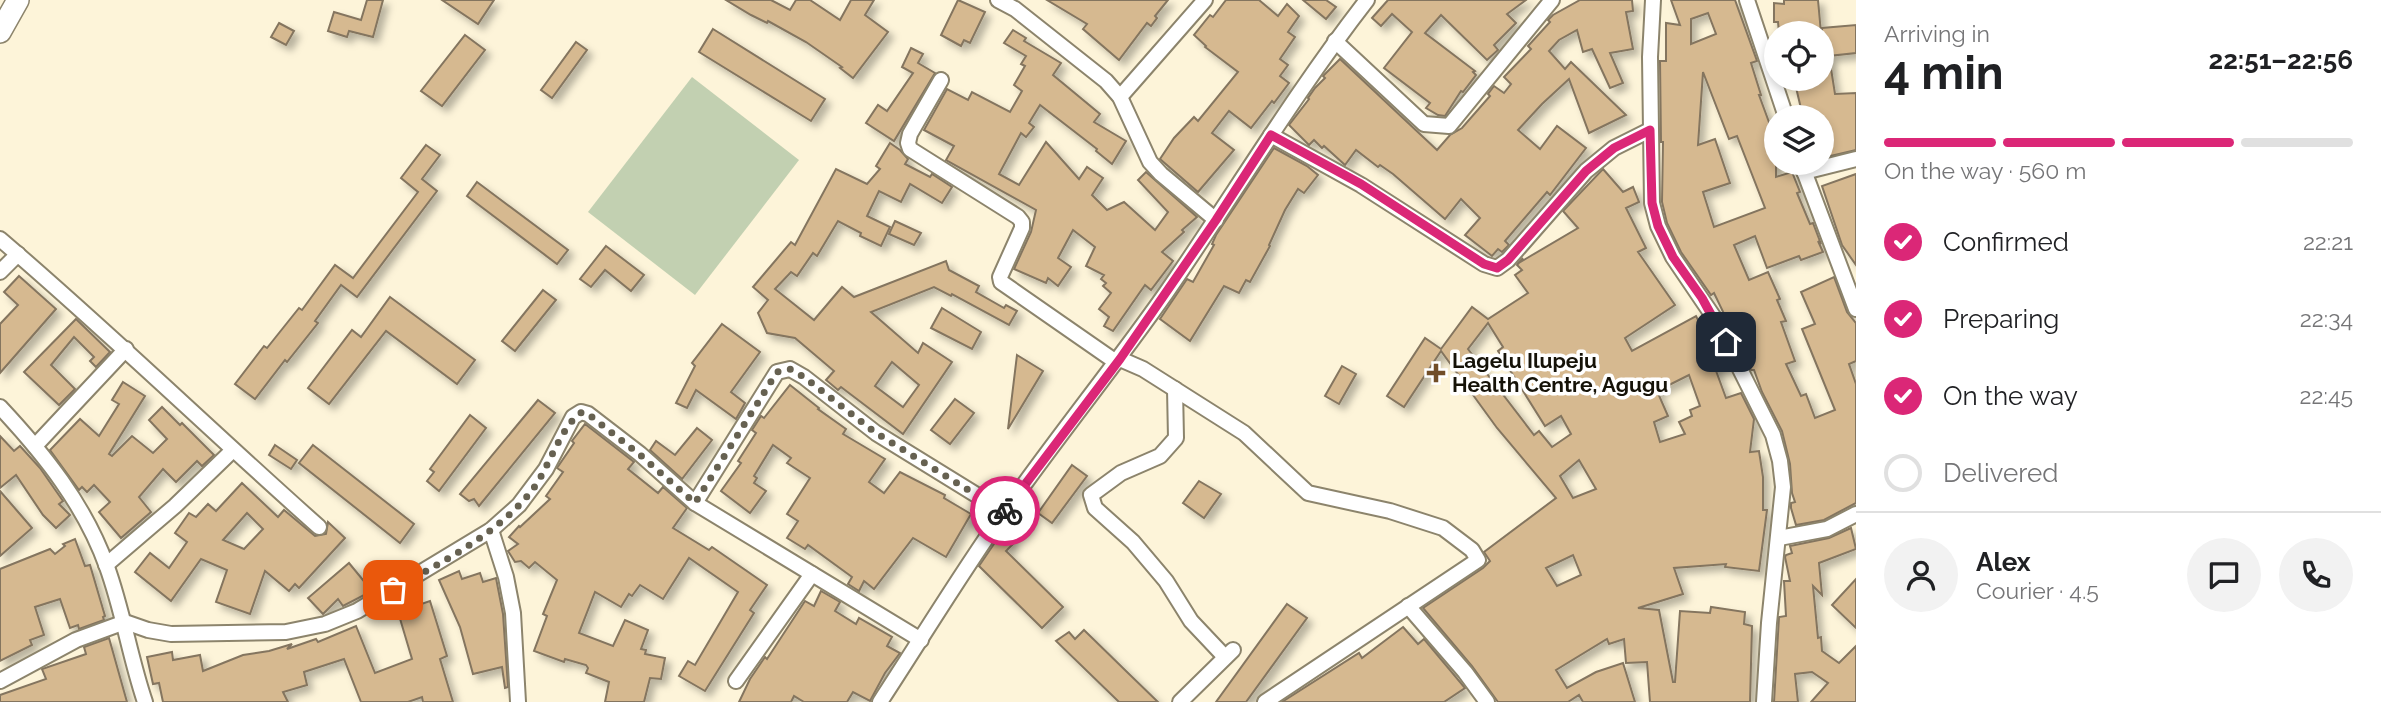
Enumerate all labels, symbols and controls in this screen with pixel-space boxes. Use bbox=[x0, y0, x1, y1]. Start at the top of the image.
text: Arriving in bbox=[1884, 20, 1990, 47]
map controls bbox=[1764, 21, 1834, 175]
button: locate bbox=[1764, 21, 1834, 91]
text: 22:51–22:56 bbox=[2209, 45, 2353, 75]
text: 4 min bbox=[1884, 46, 2004, 100]
button: layers bbox=[1764, 105, 1834, 175]
text: On the way · 560 m bbox=[1884, 157, 2086, 184]
icon: check bbox=[1884, 223, 1922, 261]
text: Confirmed bbox=[1943, 227, 2069, 257]
text: 22:21 bbox=[2303, 228, 2353, 255]
icon: check bbox=[1884, 300, 1922, 338]
text: Preparing bbox=[1943, 304, 2059, 334]
text: 22:34 bbox=[2300, 305, 2353, 332]
pin bbox=[1696, 312, 1756, 372]
icon: home bbox=[1707, 323, 1745, 361]
place label: Lagelu Ilupeju Health Centre, Agugu bbox=[1452, 348, 1668, 397]
marker: Lagelu Ilupeju Health Centre, Agugu bbox=[1426, 363, 1446, 383]
icon: check bbox=[1884, 377, 1922, 415]
text: On the way bbox=[1943, 381, 2078, 411]
text: 22:45 bbox=[2300, 382, 2353, 409]
text: Delivered bbox=[1943, 458, 2058, 488]
courier bbox=[970, 476, 1040, 546]
icon: bike bbox=[986, 492, 1024, 530]
button: person bbox=[1884, 538, 1958, 612]
button: chat bbox=[2187, 538, 2261, 612]
button: phone bbox=[2279, 538, 2353, 612]
text: Alex bbox=[1976, 547, 2031, 577]
pin bbox=[363, 560, 423, 620]
icon: bag bbox=[374, 571, 412, 609]
text: Courier · 4.5 bbox=[1976, 577, 2099, 604]

